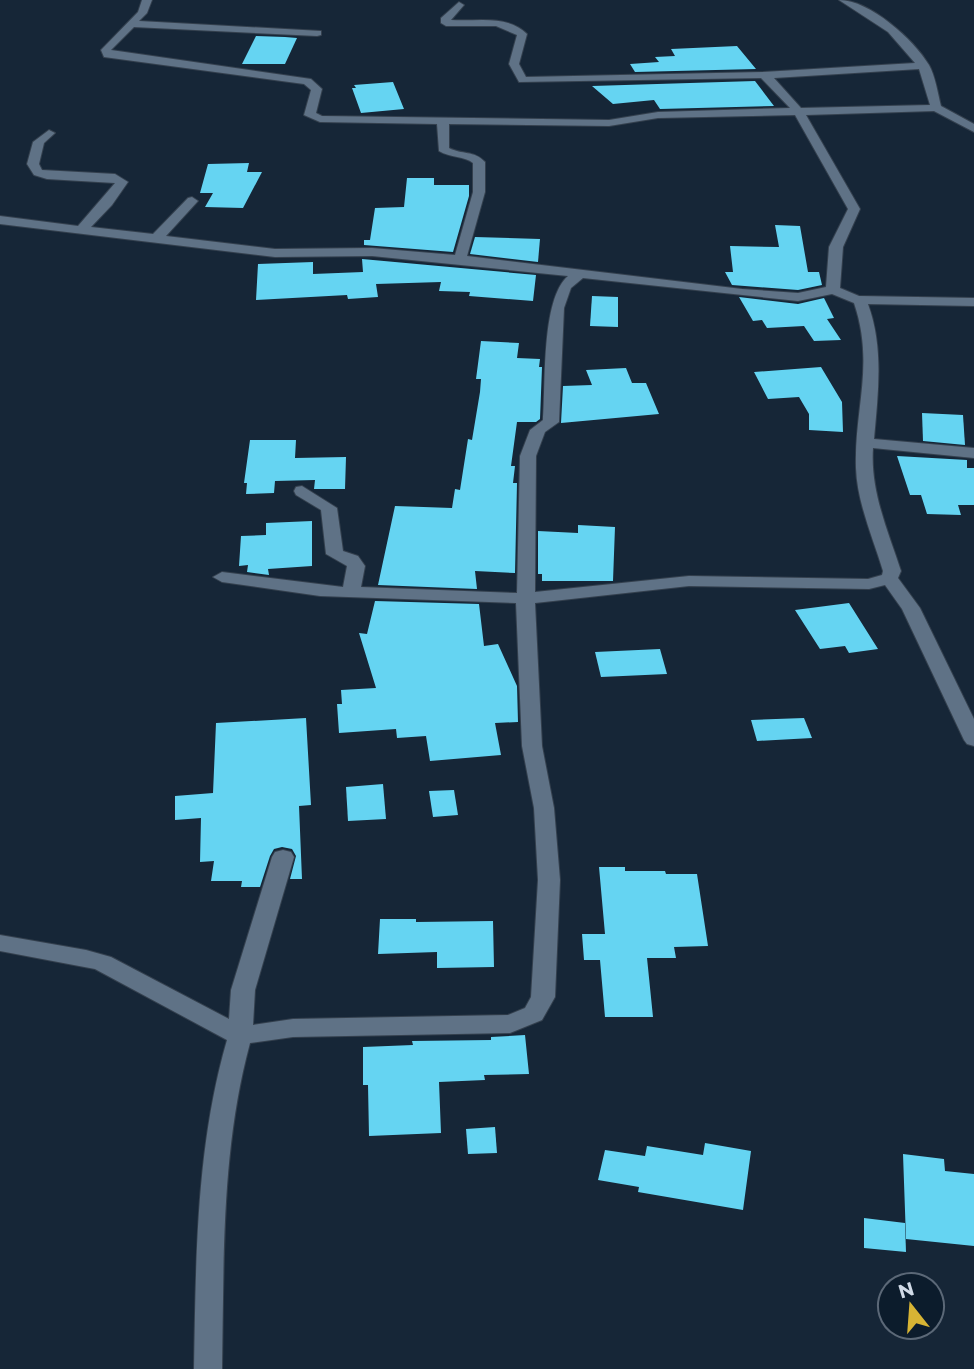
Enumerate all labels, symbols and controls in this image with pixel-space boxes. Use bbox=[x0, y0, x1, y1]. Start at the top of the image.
north arrow bbox=[876, 1271, 946, 1341]
text: N bbox=[895, 1277, 917, 1303]

